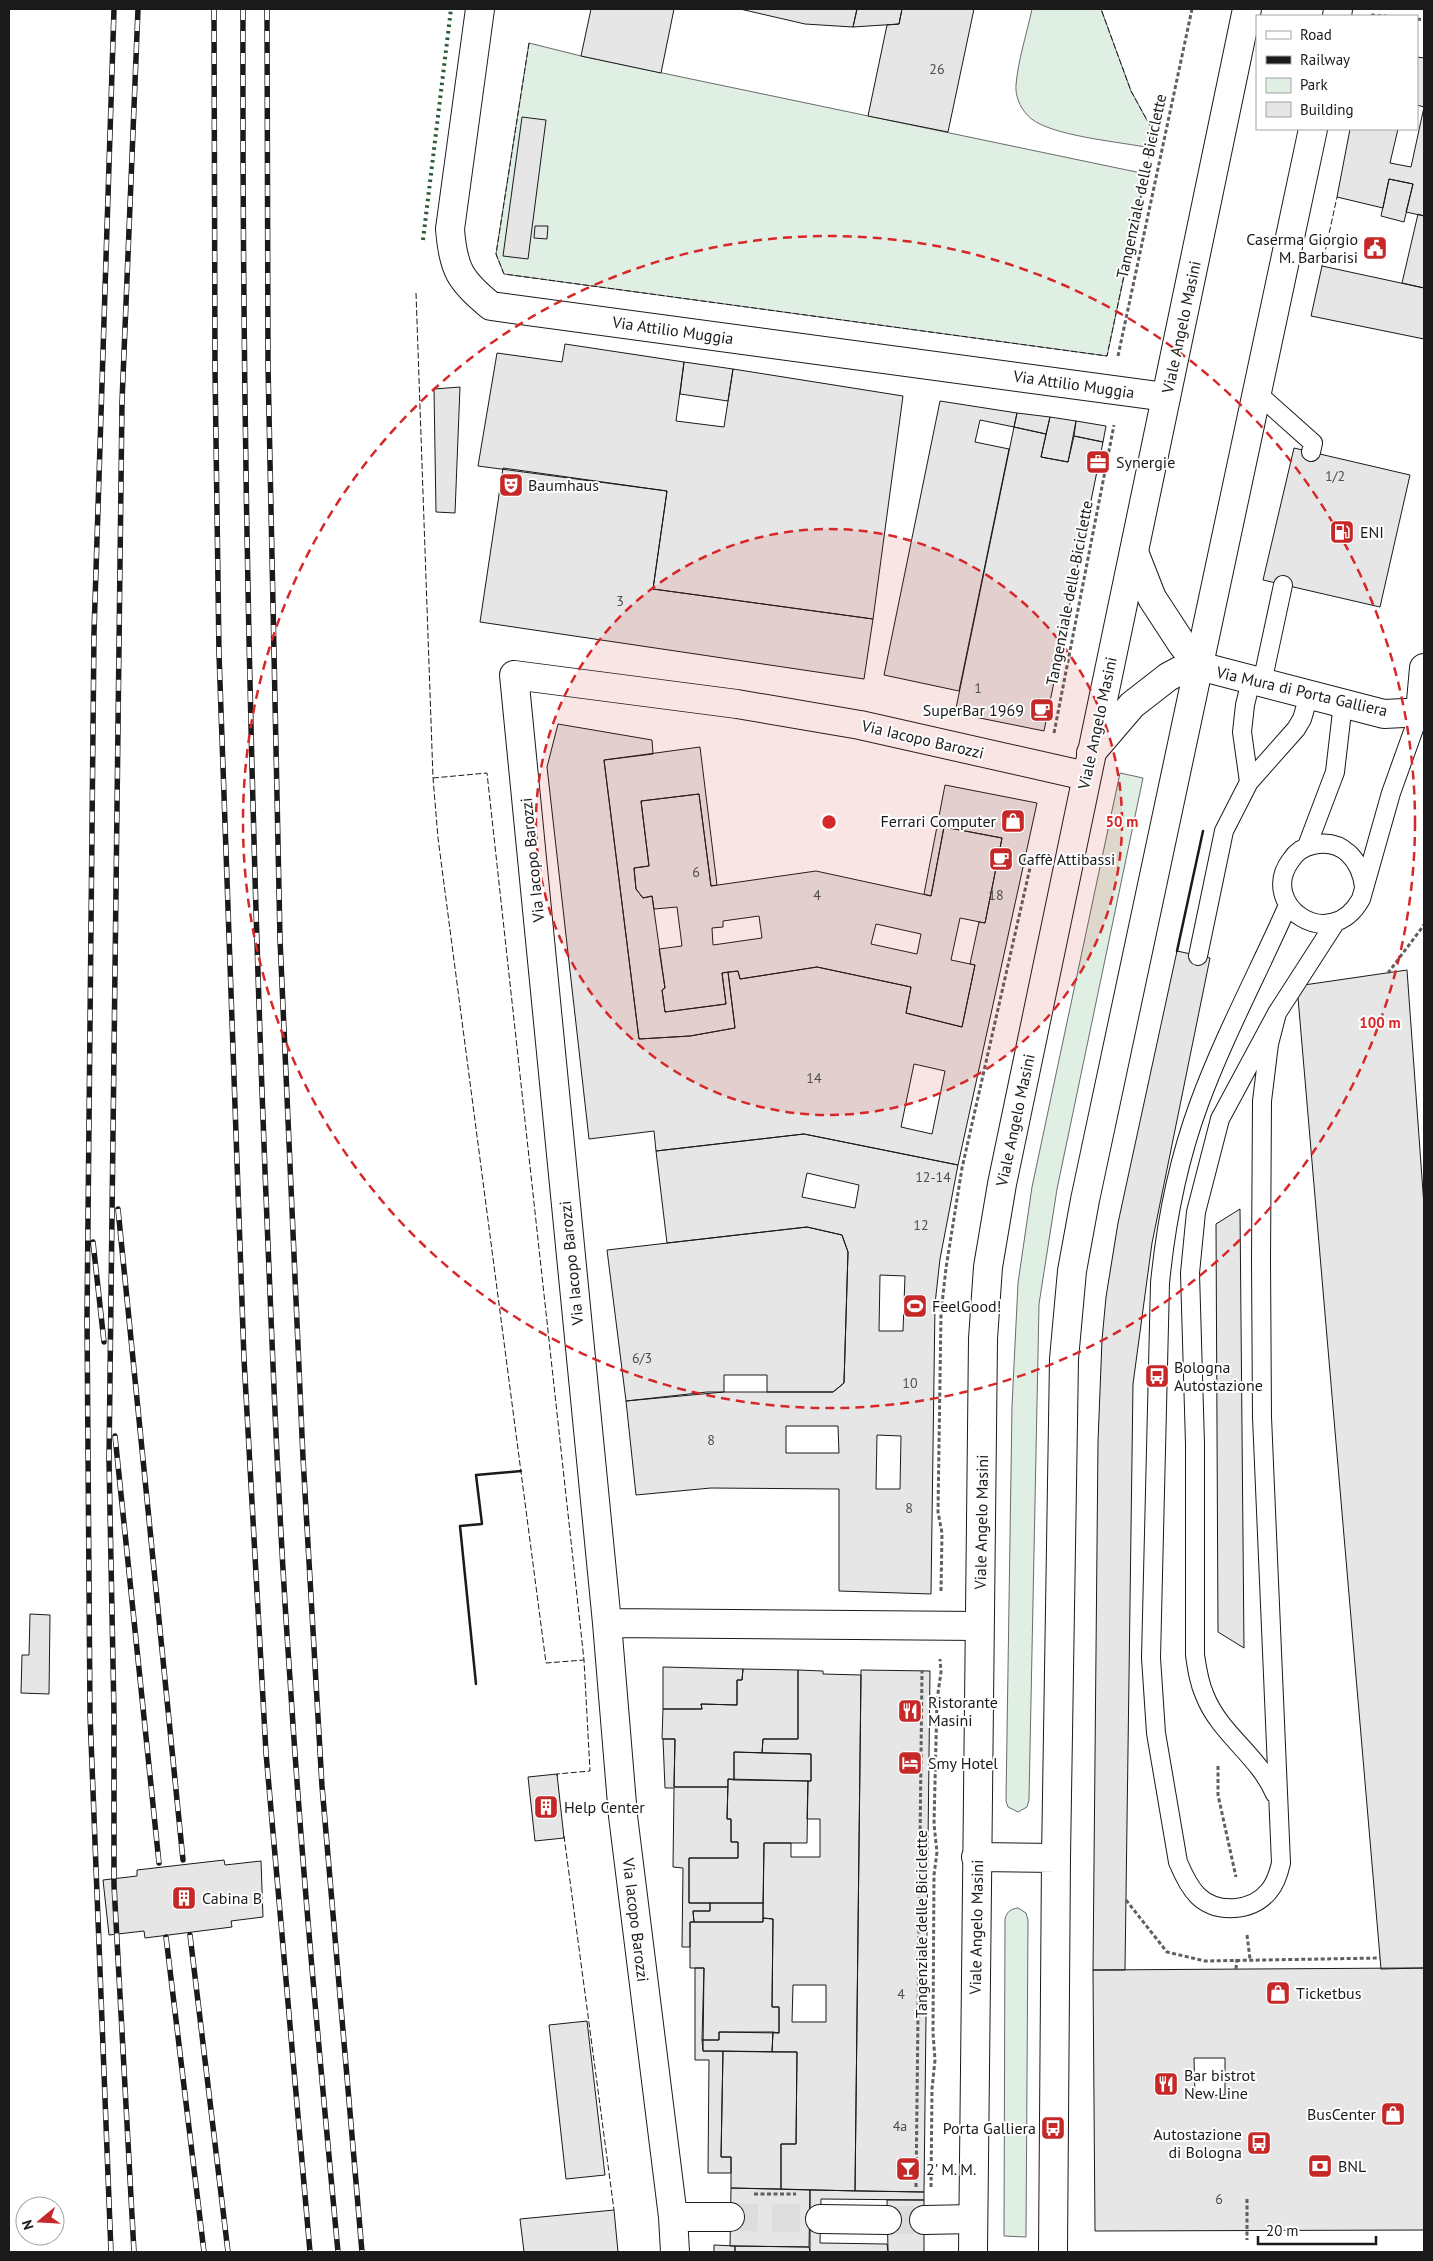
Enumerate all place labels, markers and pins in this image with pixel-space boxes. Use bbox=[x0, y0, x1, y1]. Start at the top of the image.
place label: Caserma Giorgio M. Barbarisi bbox=[1246, 229, 1358, 267]
public building icon: Caserma Giorgio M. Barbarisi bbox=[1362, 235, 1388, 261]
office icon: Synergie bbox=[1085, 449, 1111, 475]
place label: Synergie bbox=[1116, 452, 1175, 472]
theatre icon: Baumhaus bbox=[498, 472, 524, 498]
place label: Baumhaus bbox=[528, 475, 599, 495]
fuel station icon: ENI bbox=[1329, 519, 1355, 545]
place label: ENI bbox=[1360, 522, 1384, 542]
cafe icon: SuperBar 1969 bbox=[1029, 697, 1055, 723]
place label: SuperBar 1969 bbox=[923, 700, 1024, 720]
shop icon: Ferrari Computer bbox=[1000, 808, 1026, 834]
place label: Ferrari Computer bbox=[881, 811, 997, 831]
centre of rings bbox=[820, 813, 838, 831]
cafe icon: Caffè Attibassi bbox=[988, 846, 1014, 872]
place label: Caffè Attibassi bbox=[1018, 849, 1115, 869]
sports icon: FeelGood! bbox=[902, 1293, 928, 1319]
place label: FeelGood! bbox=[932, 1296, 1001, 1316]
place label: Bologna Autostazione bbox=[1174, 1357, 1263, 1395]
bus stop icon: Bologna Autostazione bbox=[1144, 1363, 1170, 1389]
place label: Ristorante Masini bbox=[928, 1692, 998, 1730]
restaurant icon: Ristorante Masini bbox=[897, 1698, 923, 1724]
hotel icon: Smy Hotel bbox=[897, 1750, 923, 1776]
place label: Smy Hotel bbox=[928, 1753, 998, 1773]
building icon: Help Center bbox=[533, 1794, 559, 1820]
place label: Help Center bbox=[564, 1797, 645, 1817]
building icon: Cabina B bbox=[171, 1885, 197, 1911]
place label: Cabina B bbox=[202, 1888, 262, 1908]
shop icon: Ticketbus bbox=[1265, 1980, 1291, 2006]
place label: Ticketbus bbox=[1296, 1983, 1362, 2003]
place label: Bar bistrot New Line bbox=[1184, 2065, 1256, 2103]
restaurant icon: Bar bistrot New Line bbox=[1153, 2071, 1179, 2097]
shop icon: BusCenter bbox=[1380, 2101, 1406, 2127]
place label: BusCenter bbox=[1307, 2104, 1377, 2124]
bus stop icon: Porta Galliera bbox=[1040, 2115, 1066, 2141]
place label: Porta Galliera bbox=[943, 2118, 1036, 2138]
place label: Autostazione di Bologna bbox=[1153, 2124, 1242, 2162]
bus stop icon: Autostazione di Bologna bbox=[1246, 2130, 1272, 2156]
bank icon: BNL bbox=[1307, 2153, 1333, 2179]
bar icon: 2' M. M. bbox=[895, 2156, 921, 2182]
place label: BNL bbox=[1338, 2156, 1366, 2176]
place label: 2' M. M. bbox=[926, 2159, 976, 2179]

